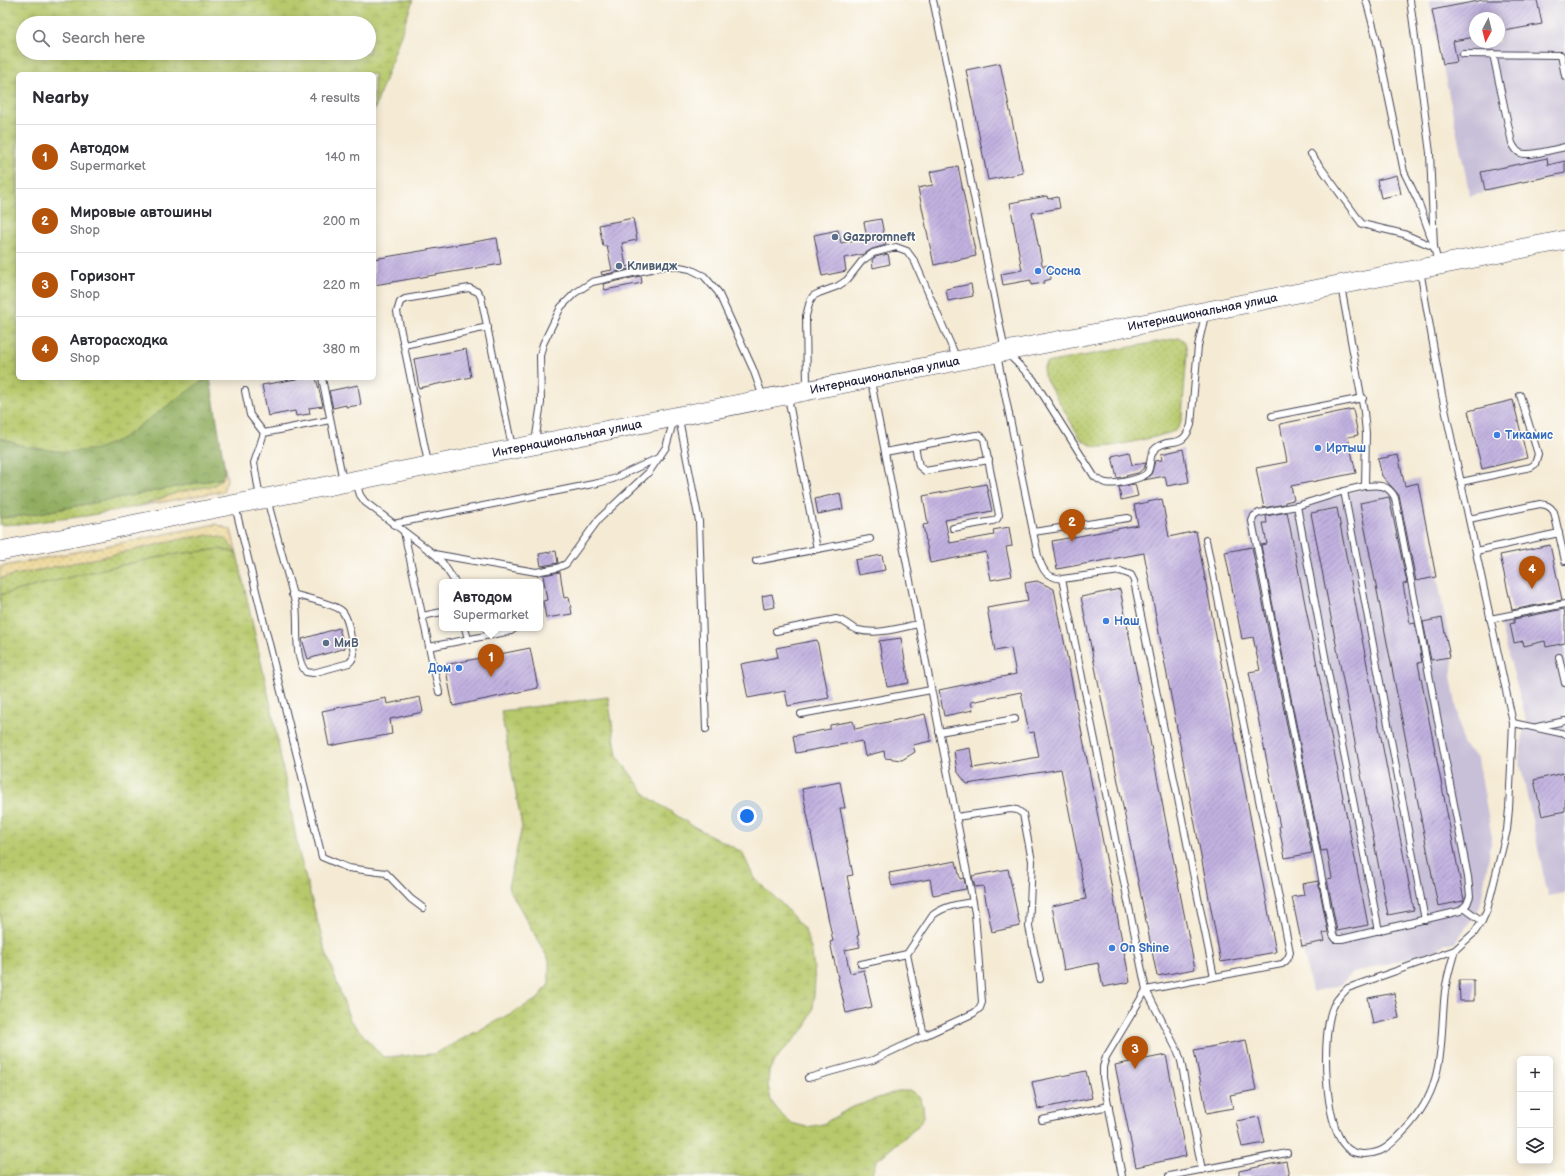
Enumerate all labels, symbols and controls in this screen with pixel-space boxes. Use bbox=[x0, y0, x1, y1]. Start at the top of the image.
north arrow bbox=[1469, 12, 1505, 48]
search box bbox=[16, 16, 376, 60]
icon: search bbox=[30, 27, 52, 49]
text: Search here bbox=[62, 29, 145, 48]
text: Nearby bbox=[32, 88, 89, 108]
text: 4 results bbox=[310, 90, 360, 106]
text: Автодом bbox=[70, 139, 129, 158]
text: 1 bbox=[42, 149, 48, 165]
text: 140 m bbox=[325, 149, 360, 165]
text: Supermarket bbox=[70, 158, 146, 174]
text: Мировые автошины bbox=[70, 203, 212, 222]
text: 2 bbox=[41, 213, 49, 229]
text: 200 m bbox=[323, 213, 360, 229]
text: Shop bbox=[70, 222, 100, 238]
place label: Gazpromneft bbox=[843, 230, 915, 245]
marker: Gazpromneft bbox=[830, 232, 840, 242]
place label: Кливидж bbox=[627, 259, 678, 274]
marker: Кливидж bbox=[614, 261, 624, 271]
place label: Сосна bbox=[1046, 264, 1082, 279]
marker: Сосна bbox=[1033, 266, 1043, 276]
text: Горизонт bbox=[70, 267, 135, 286]
text: 3 bbox=[41, 277, 49, 293]
text: 220 m bbox=[323, 277, 360, 293]
text: Shop bbox=[70, 286, 100, 302]
street label: Интернациональная улица bbox=[1126, 290, 1279, 335]
text: Авторасходка bbox=[70, 331, 168, 350]
text: 4 bbox=[41, 341, 49, 357]
text: 380 m bbox=[323, 341, 360, 357]
text: Shop bbox=[70, 350, 100, 366]
street label: Интернациональная улица bbox=[809, 353, 961, 398]
street label: Интернациональная улица bbox=[491, 417, 643, 461]
place label: Тикамис bbox=[1505, 428, 1553, 443]
marker: Тикамис bbox=[1492, 430, 1502, 440]
place label: Иртыш bbox=[1326, 441, 1366, 456]
marker: Иртыш bbox=[1313, 443, 1323, 453]
pin: 2 bbox=[1059, 509, 1085, 542]
pin: 4 bbox=[1519, 556, 1545, 589]
popup bbox=[439, 579, 543, 631]
text: Автодом bbox=[453, 588, 512, 607]
text: Supermarket bbox=[453, 607, 529, 623]
place label: Наш bbox=[1114, 614, 1140, 629]
marker: Наш bbox=[1101, 616, 1111, 626]
place label: МиВ bbox=[334, 636, 359, 651]
marker: МиВ bbox=[321, 638, 331, 648]
pin: 1 bbox=[478, 644, 504, 677]
place label: Дом bbox=[428, 661, 451, 676]
marker: Дом bbox=[454, 663, 464, 673]
your location bbox=[737, 806, 757, 826]
place label: On Shine bbox=[1120, 941, 1169, 956]
marker: On Shine bbox=[1107, 943, 1117, 953]
pin: 3 bbox=[1122, 1036, 1148, 1069]
map controls bbox=[1517, 1056, 1553, 1164]
button: + bbox=[1517, 1056, 1553, 1092]
button: − bbox=[1517, 1092, 1553, 1128]
button: layers bbox=[1517, 1128, 1553, 1164]

